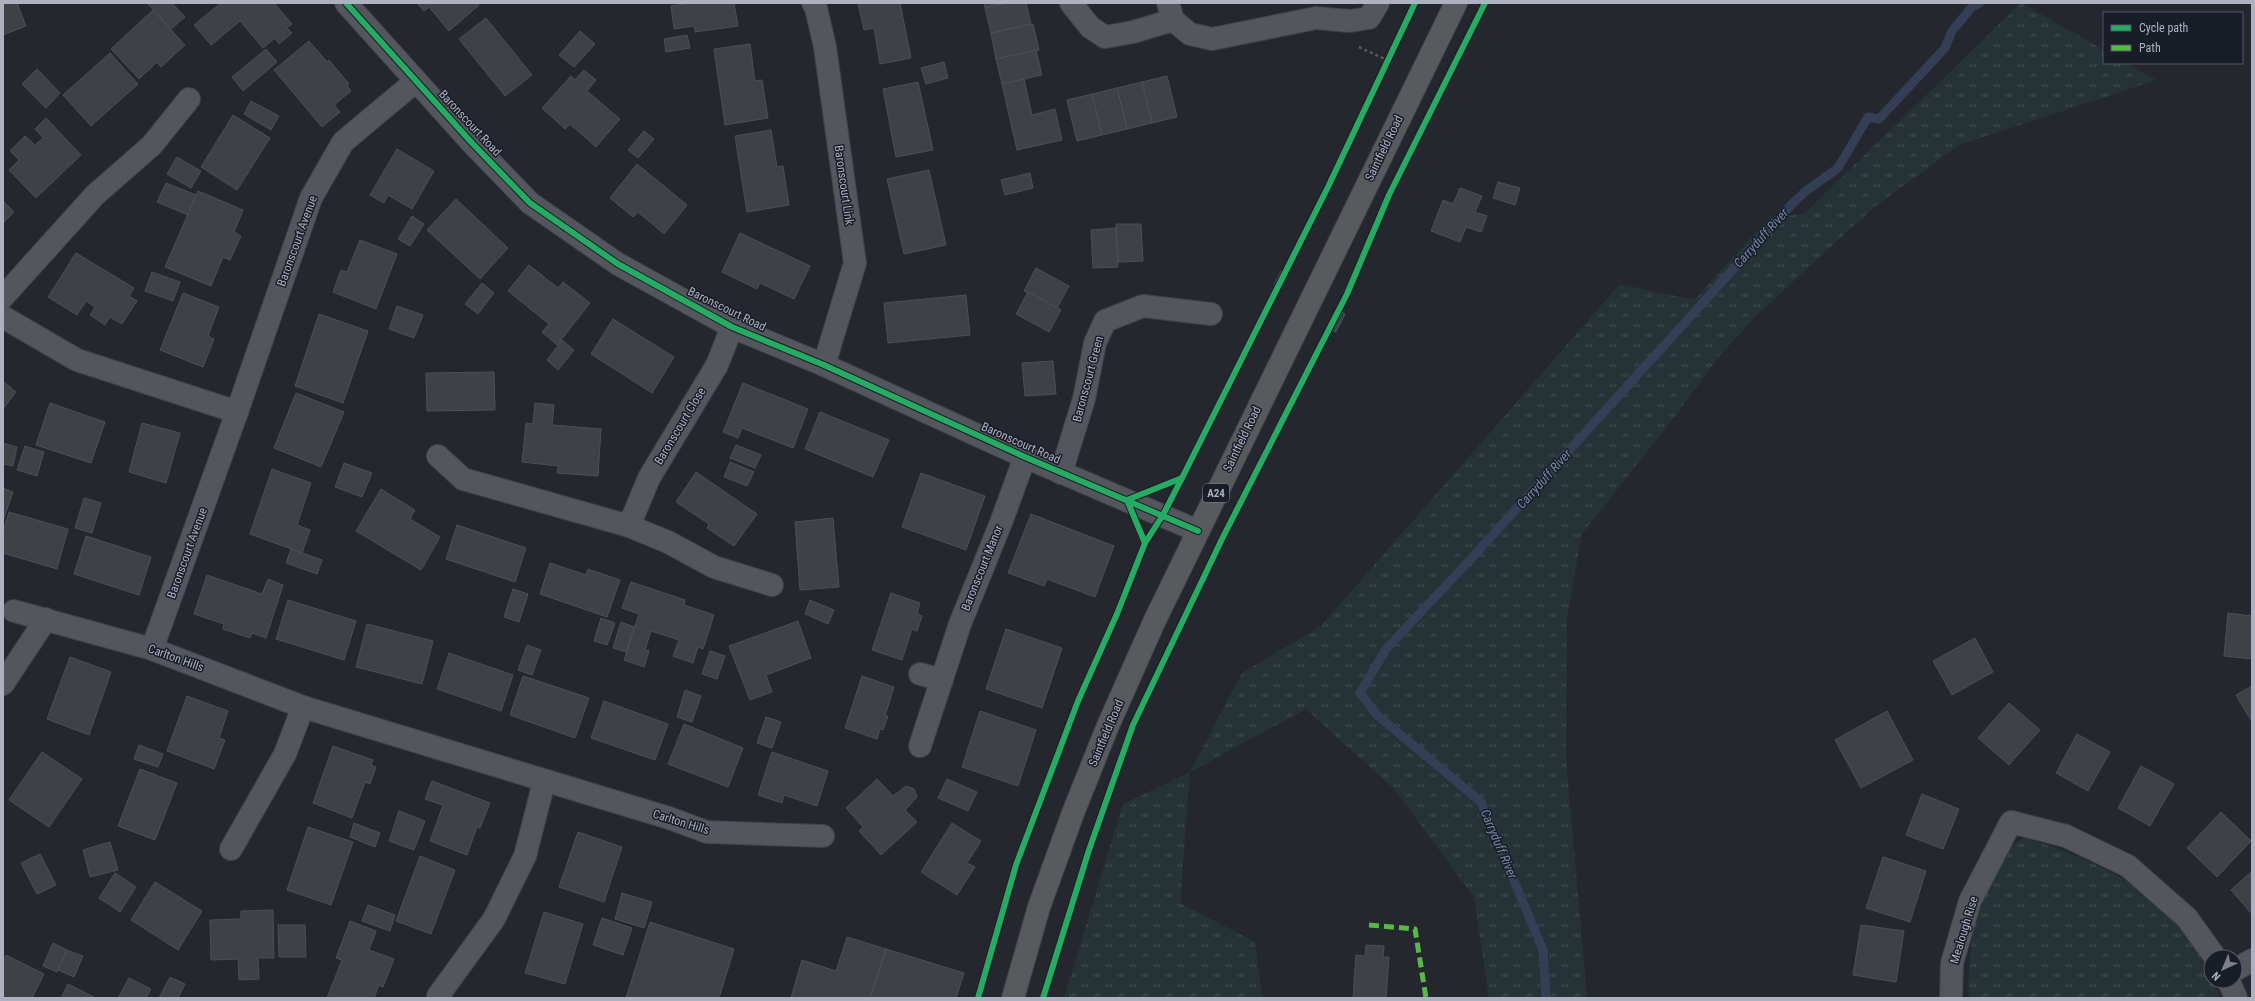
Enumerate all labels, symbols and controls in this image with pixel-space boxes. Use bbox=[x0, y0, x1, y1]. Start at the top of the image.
legend bbox=[2103, 12, 2243, 64]
text: Cycle path bbox=[2139, 21, 2189, 35]
text: Path bbox=[2139, 41, 2161, 55]
street label: Baronscourt Road bbox=[436, 87, 504, 159]
street label: Saintfield Road bbox=[1362, 113, 1406, 183]
street label: Baronscourt Link bbox=[831, 144, 857, 226]
street label: Baronscourt Avenue bbox=[274, 193, 320, 288]
water label: Carryduff River bbox=[1731, 205, 1792, 271]
street label: Baronscourt Road bbox=[686, 284, 768, 334]
street label: Baronscourt Green bbox=[1070, 334, 1106, 424]
street label: Baronscourt Close bbox=[651, 385, 709, 467]
street label: Saintfield Road bbox=[1220, 404, 1264, 474]
street label: Baronscourt Road bbox=[979, 419, 1063, 467]
water label: Carryduff River bbox=[1514, 446, 1575, 512]
road number: A24 bbox=[1203, 484, 1229, 502]
street label: Baronscourt Avenue bbox=[164, 505, 210, 600]
street label: Baronscourt Manor bbox=[958, 523, 1006, 613]
street label: Carlton Hills bbox=[146, 641, 206, 675]
street label: Saintfield Road bbox=[1086, 697, 1126, 768]
street label: Carlton Hills bbox=[651, 807, 711, 837]
water label: Carryduff River bbox=[1478, 807, 1521, 882]
street label: Mealough Rise bbox=[1947, 894, 1981, 965]
north arrow bbox=[2203, 949, 2243, 989]
text: N bbox=[2209, 969, 2223, 983]

